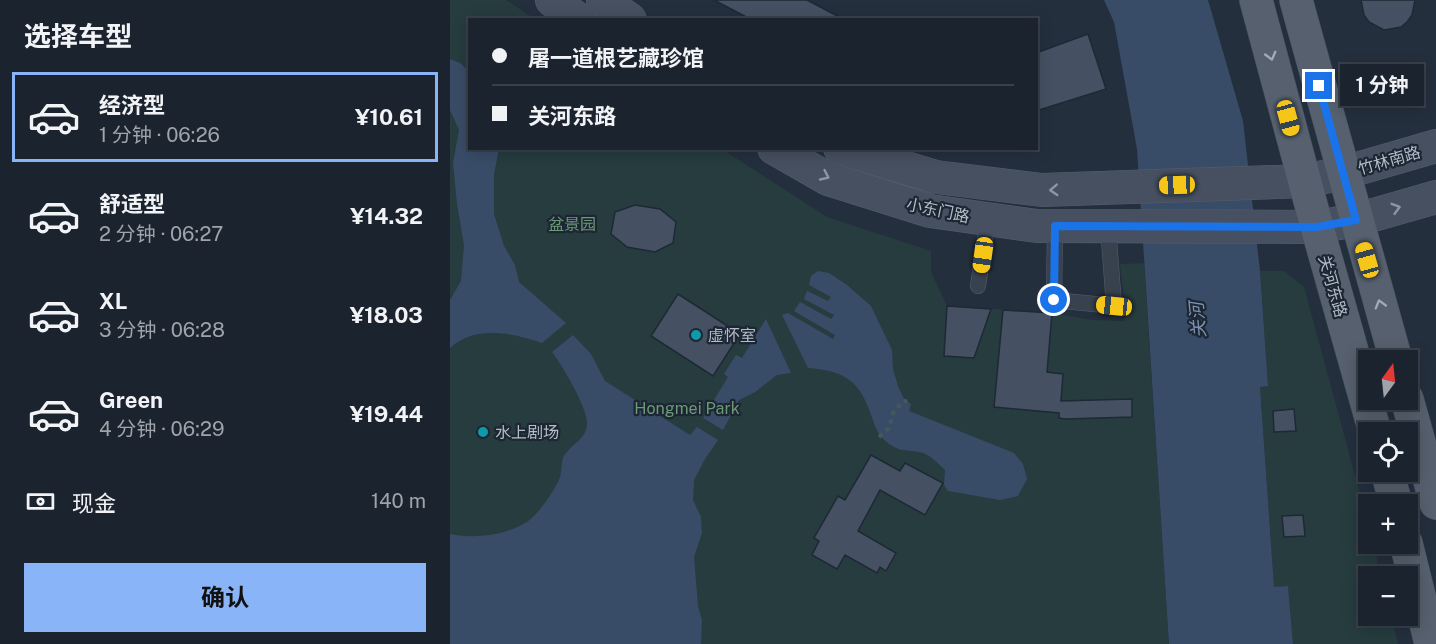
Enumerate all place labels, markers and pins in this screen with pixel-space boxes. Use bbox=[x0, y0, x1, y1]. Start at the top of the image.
place label: 虚怀室 bbox=[708, 326, 756, 345]
marker: 虚怀室 bbox=[689, 328, 703, 342]
place label: 水上剧场 bbox=[495, 423, 559, 442]
marker: 水上剧场 bbox=[476, 425, 490, 439]

